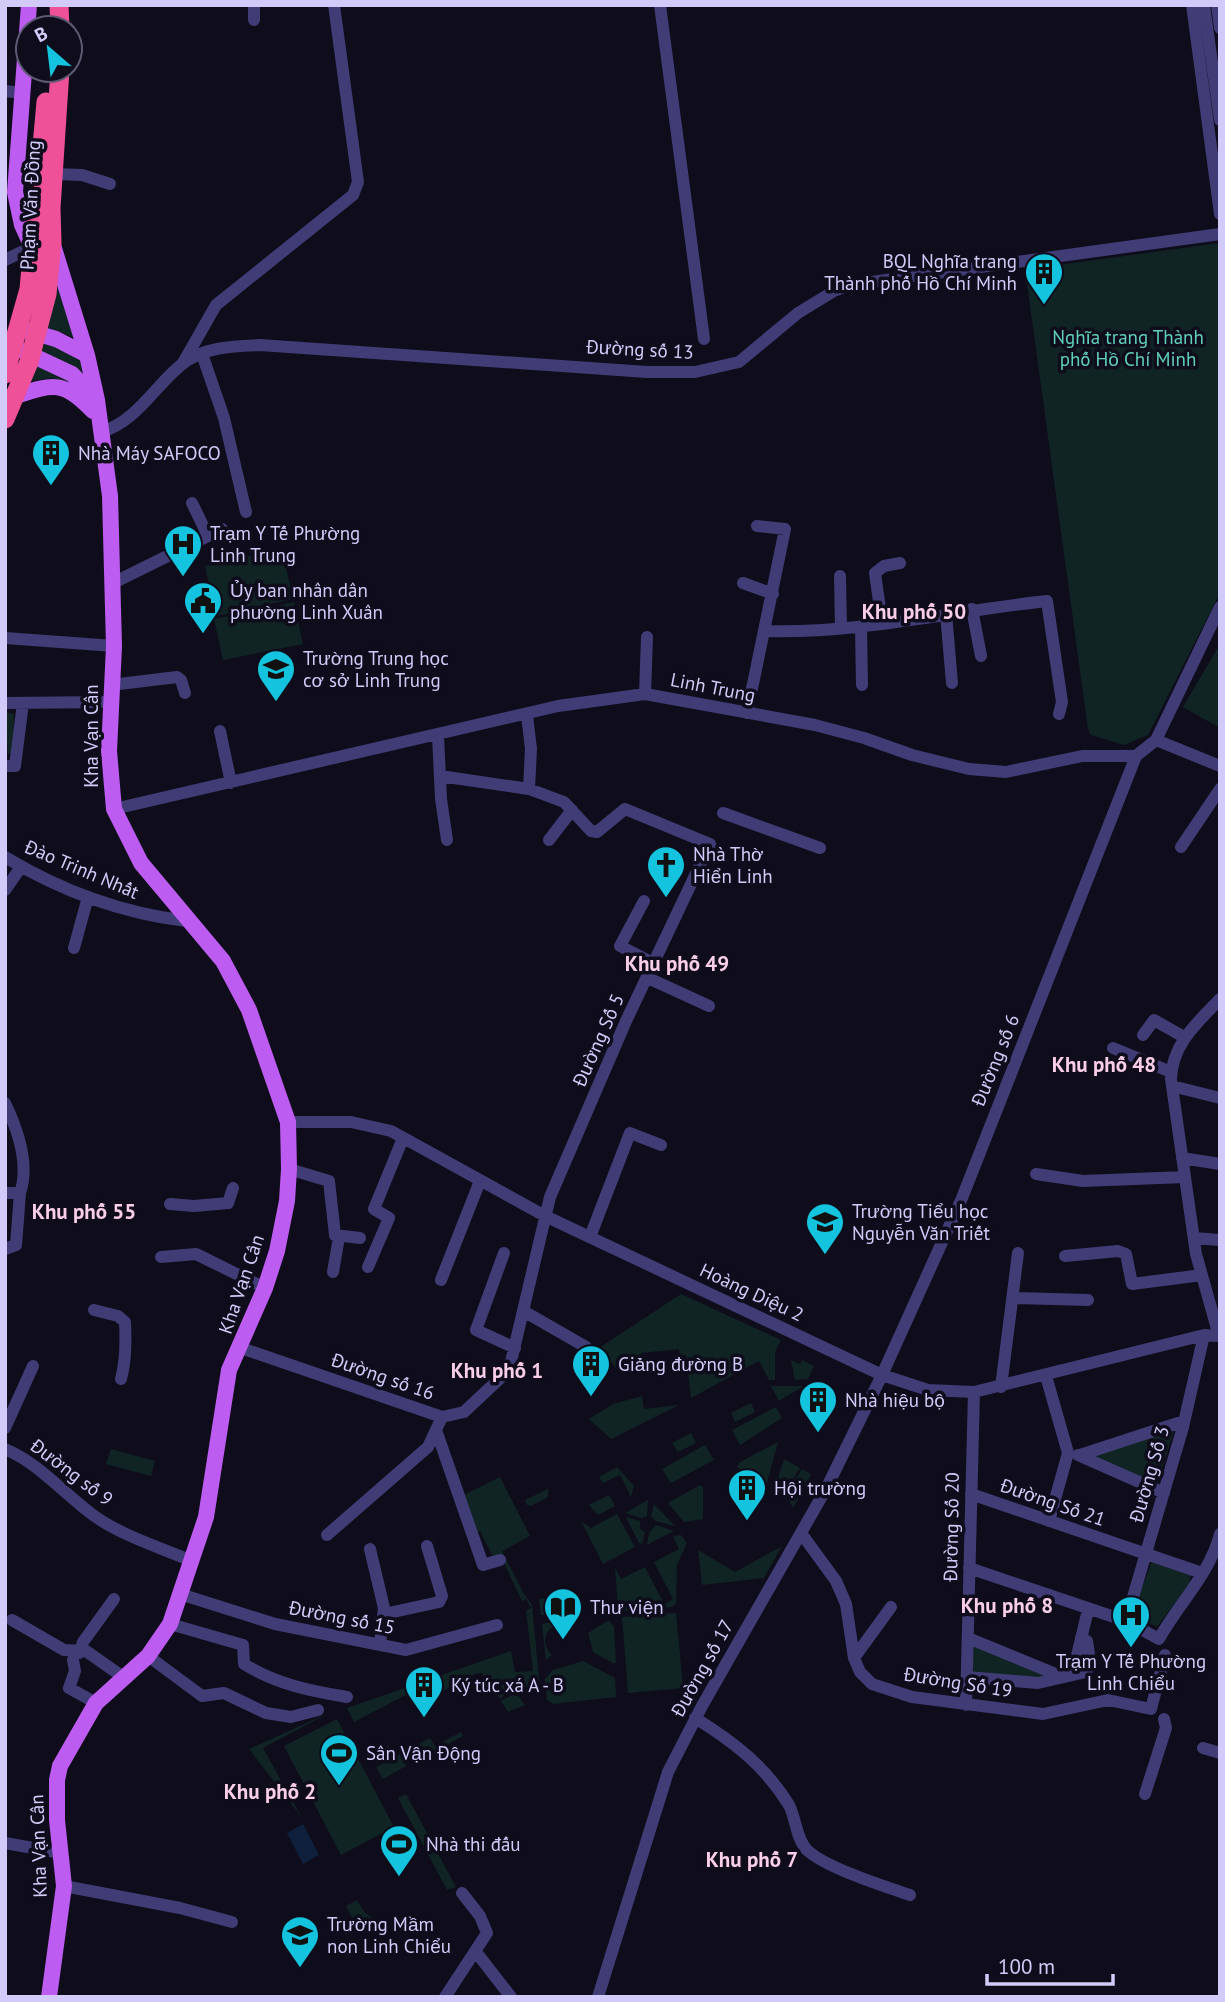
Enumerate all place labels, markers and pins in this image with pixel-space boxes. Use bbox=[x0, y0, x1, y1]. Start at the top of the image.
place label: BQL Nghĩa trang Thành phố Hồ Chí Minh bbox=[824, 249, 1017, 295]
building icon: BQL Nghĩa trang Thành phố Hồ Chí Minh bbox=[1023, 251, 1065, 306]
building icon: Nhà Máy SAFOCO bbox=[30, 432, 72, 487]
place label: Nhà Máy SAFOCO bbox=[78, 441, 221, 465]
place label: Trạm Y Tế Phường Linh Trung bbox=[210, 521, 360, 567]
hospital icon: Trạm Y Tế Phường Linh Trung bbox=[162, 523, 204, 578]
place label: Ủy ban nhân dân phường Linh Xuân bbox=[230, 578, 383, 624]
public building icon: Ủy ban nhân dân phường Linh Xuân bbox=[182, 580, 224, 635]
place label: Trường Trung học cơ sở Linh Trung bbox=[303, 646, 449, 692]
school or university icon: Trường Trung học cơ sở Linh Trung bbox=[255, 648, 297, 703]
place label: Nhà Thờ Hiển Linh bbox=[693, 842, 773, 888]
church icon: Nhà Thờ Hiển Linh bbox=[645, 844, 687, 899]
place label: Trường Tiểu học Nguyễn Văn Triết bbox=[852, 1199, 991, 1245]
school or university icon: Trường Tiểu học Nguyễn Văn Triết bbox=[804, 1201, 846, 1256]
building icon: Giảng đường B bbox=[570, 1343, 612, 1398]
place label: Giảng đường B bbox=[618, 1352, 743, 1376]
building icon: Nhà hiệu bộ bbox=[797, 1379, 839, 1434]
place label: Nhà hiệu bộ bbox=[845, 1388, 945, 1412]
building icon: Hội trường bbox=[726, 1467, 768, 1522]
place label: Hội trường bbox=[774, 1476, 866, 1500]
library icon: Thư viện bbox=[542, 1586, 584, 1641]
hospital icon: Trạm Y Tế Phường Linh Chiểu bbox=[1110, 1594, 1152, 1649]
place label: Thư viện bbox=[590, 1595, 664, 1619]
place label: Trạm Y Tế Phường Linh Chiểu bbox=[1056, 1649, 1206, 1695]
building icon: Ký túc xá A - B bbox=[403, 1664, 445, 1719]
place label: Ký túc xá A - B bbox=[451, 1673, 564, 1697]
sports icon: Sân Vận Động bbox=[318, 1732, 360, 1787]
place label: Sân Vận Động bbox=[366, 1741, 481, 1765]
sports icon: Nhà thi đấu bbox=[378, 1823, 420, 1878]
place label: Nhà thi đấu bbox=[426, 1832, 521, 1856]
place label: Trường Mầm non Linh Chiểu bbox=[327, 1912, 451, 1958]
school or university icon: Trường Mầm non Linh Chiểu bbox=[279, 1914, 321, 1969]

